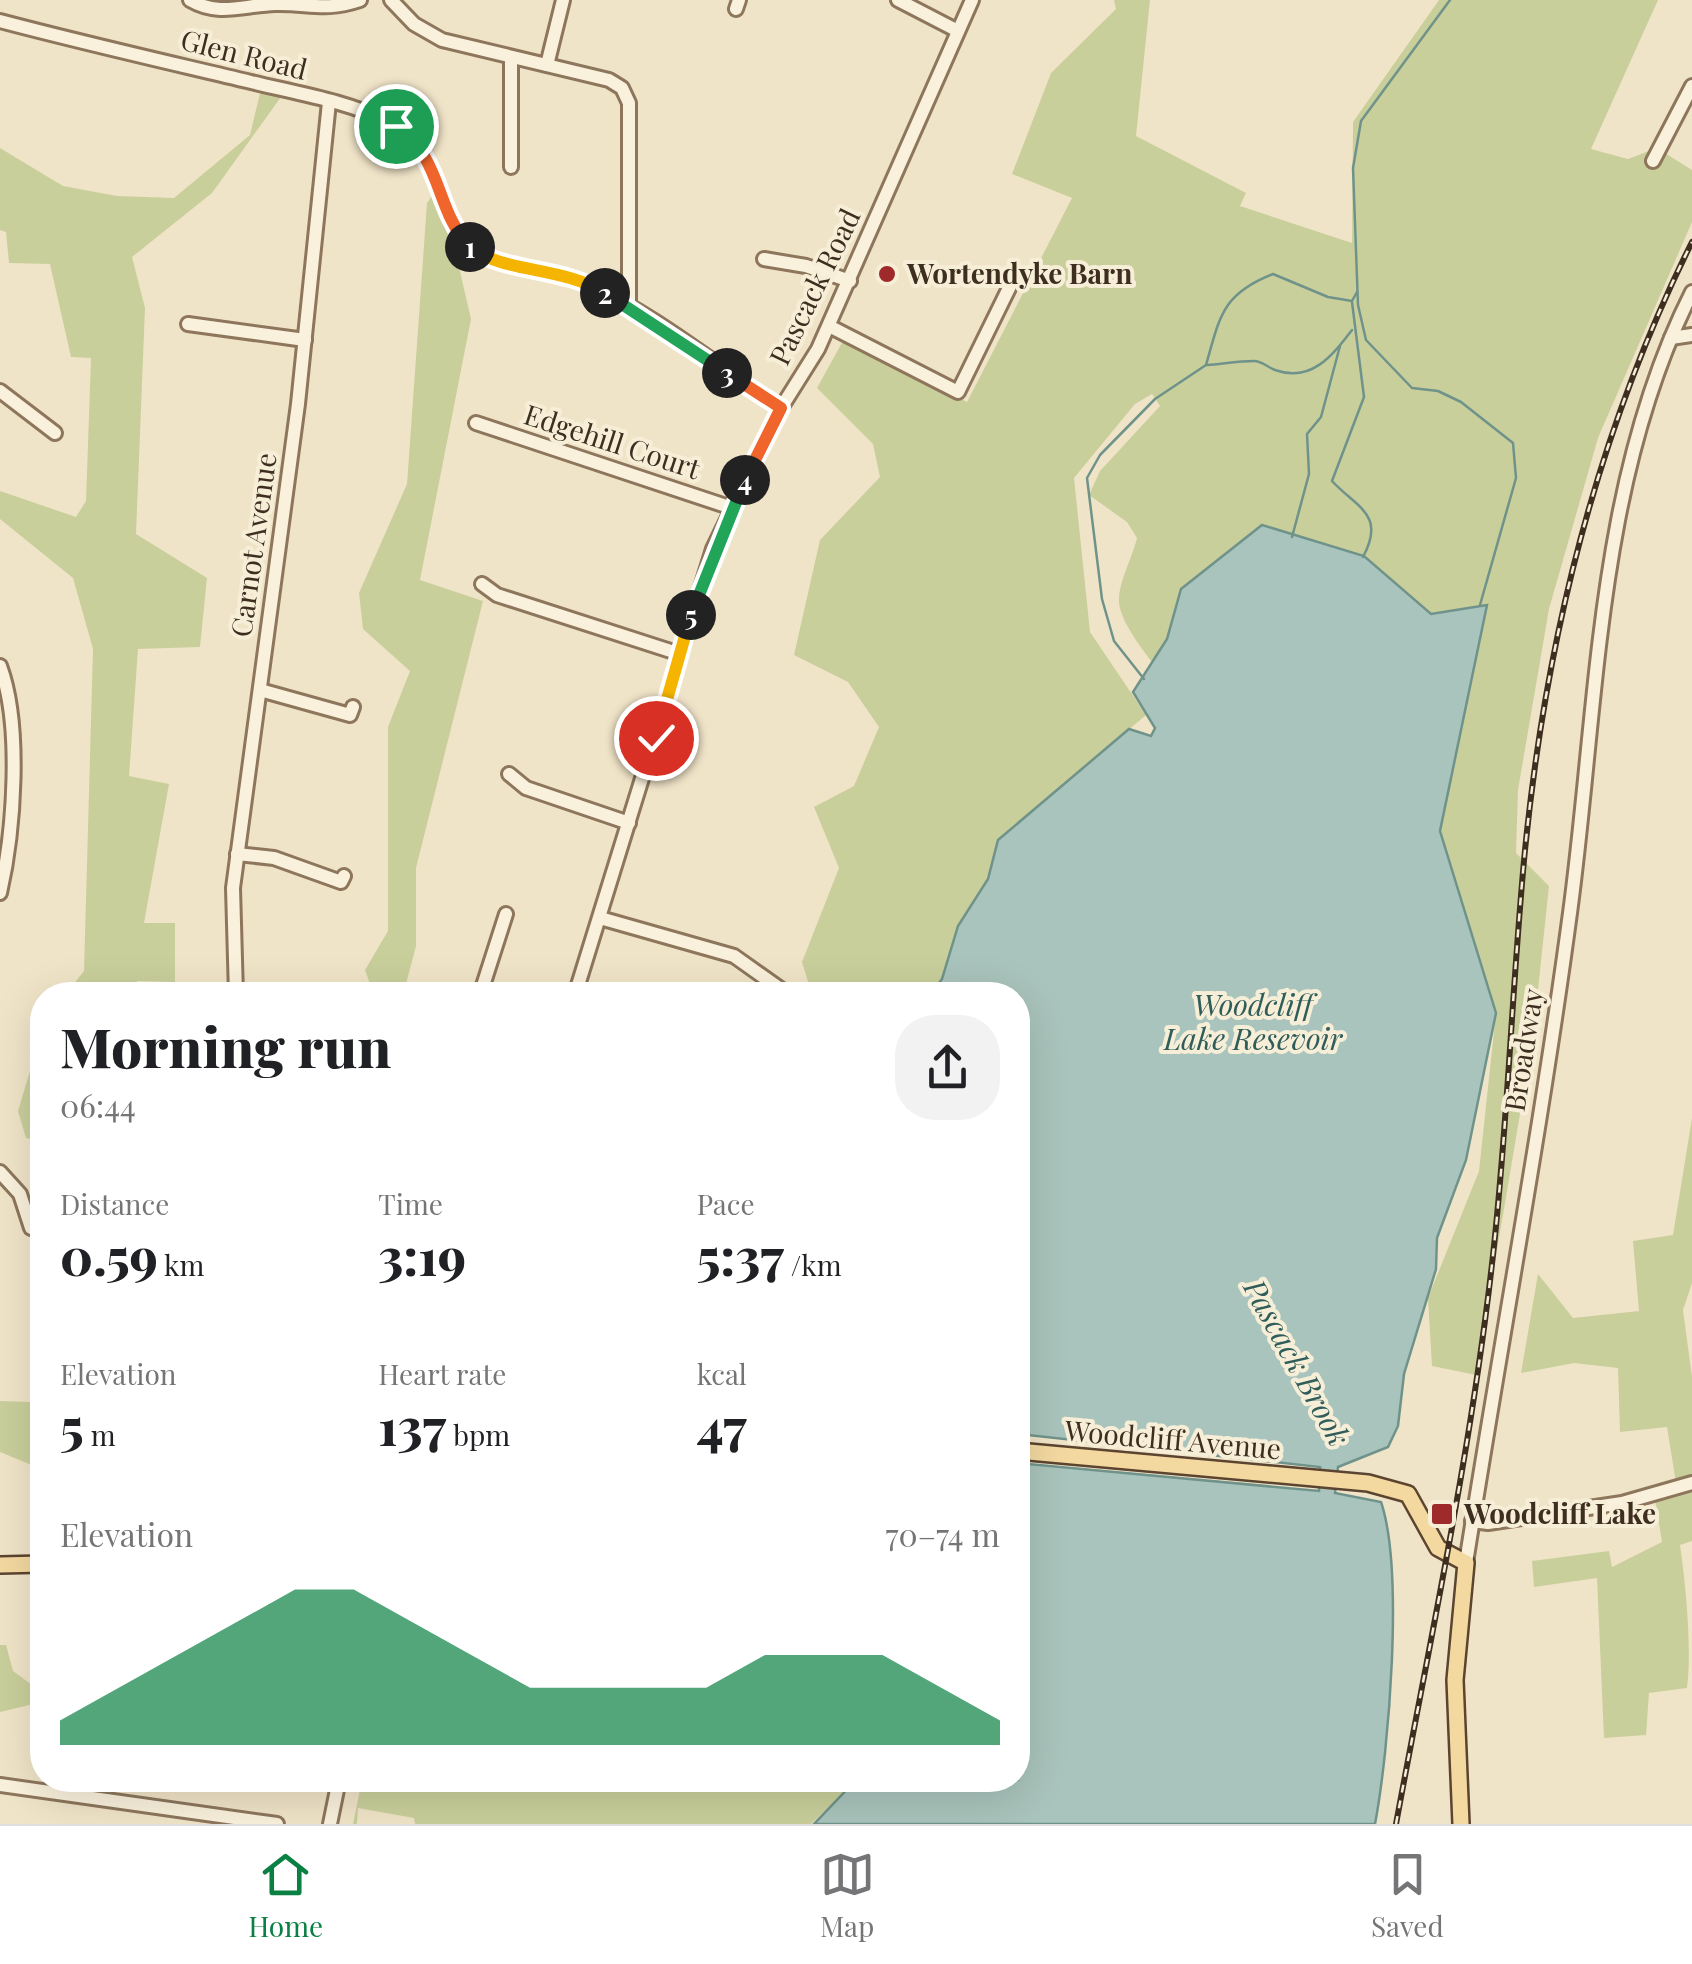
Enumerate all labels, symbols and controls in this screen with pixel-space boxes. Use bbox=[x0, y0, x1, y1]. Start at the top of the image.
street label: Glen Road bbox=[177, 20, 311, 87]
pin bbox=[354, 84, 439, 169]
icon: arrive bbox=[369, 99, 424, 154]
street label: Pascack Road bbox=[760, 202, 867, 371]
pin: 1 bbox=[445, 222, 495, 272]
text: 1 bbox=[465, 228, 475, 265]
place label: Wortendyke Barn bbox=[906, 254, 1132, 291]
marker: Wortendyke Barn bbox=[876, 263, 898, 285]
pin: 2 bbox=[580, 268, 630, 318]
text: 2 bbox=[598, 274, 612, 311]
pin: 3 bbox=[702, 348, 752, 398]
text: 3 bbox=[720, 354, 734, 391]
street label: Edgehill Court bbox=[520, 395, 706, 487]
street label: Carnot Avenue bbox=[221, 450, 284, 639]
pin: 4 bbox=[720, 455, 770, 505]
text: 4 bbox=[738, 461, 752, 498]
pin: 5 bbox=[666, 590, 716, 640]
text: 5 bbox=[685, 596, 697, 633]
pin bbox=[614, 696, 699, 781]
icon: check bbox=[629, 711, 684, 766]
water label: Woodcliff Lake Resevoir bbox=[1162, 984, 1344, 1058]
street label: Broadway bbox=[1495, 986, 1550, 1114]
text: Morning run bbox=[60, 1008, 391, 1082]
button: share bbox=[895, 1015, 1000, 1120]
text: 06:44 bbox=[60, 1083, 136, 1126]
text: Distance bbox=[60, 1185, 169, 1222]
text: Time bbox=[378, 1185, 443, 1222]
text: Pace bbox=[697, 1185, 755, 1222]
text: 0.59 bbox=[60, 1222, 158, 1289]
text: 3:19 bbox=[378, 1222, 466, 1289]
text: 5:37 bbox=[697, 1222, 784, 1289]
text: km bbox=[158, 1246, 204, 1283]
text: /km bbox=[784, 1246, 842, 1283]
water label: Pascack Brook bbox=[1235, 1271, 1360, 1453]
text: Elevation bbox=[60, 1355, 176, 1392]
text: Heart rate bbox=[378, 1355, 507, 1392]
text: kcal bbox=[697, 1355, 747, 1392]
text: 5 bbox=[60, 1392, 84, 1459]
text: 137 bbox=[378, 1392, 446, 1459]
text: 47 bbox=[697, 1392, 747, 1459]
street label: Woodcliff Avenue bbox=[1062, 1411, 1283, 1466]
text: m bbox=[84, 1416, 116, 1453]
text: bpm bbox=[446, 1416, 510, 1453]
place label: Woodcliff Lake bbox=[1463, 1494, 1656, 1531]
marker: Woodcliff Lake bbox=[1429, 1501, 1455, 1527]
text: Elevation bbox=[60, 1512, 193, 1555]
text: 70–74 m bbox=[885, 1512, 1000, 1555]
tab: Home bbox=[248, 1847, 323, 1944]
tab: Map bbox=[820, 1847, 875, 1944]
tab: Saved bbox=[1371, 1847, 1444, 1944]

